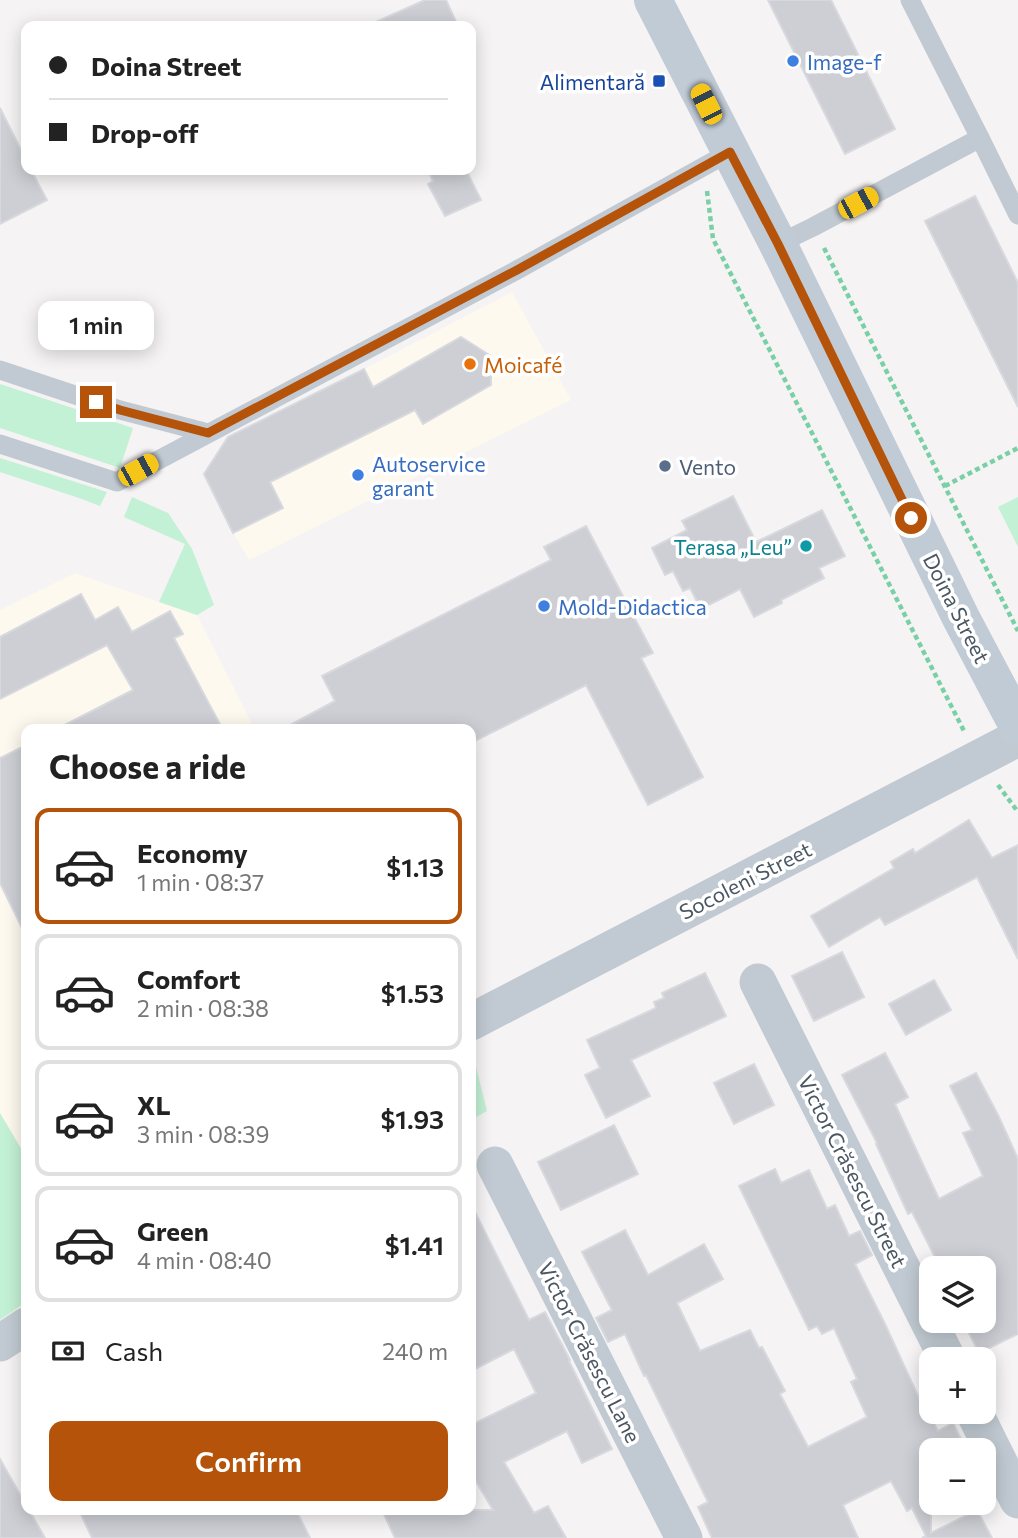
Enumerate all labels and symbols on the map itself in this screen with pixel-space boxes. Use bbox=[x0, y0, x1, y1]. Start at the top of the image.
place label: Image-f bbox=[807, 49, 882, 74]
marker: Image-f bbox=[785, 53, 801, 69]
place label: Alimentară bbox=[540, 69, 645, 94]
marker: Alimentară bbox=[651, 73, 667, 89]
car bbox=[688, 81, 725, 127]
car bbox=[835, 184, 882, 222]
callout: 1 min bbox=[38, 300, 154, 350]
place label: Moicafé bbox=[484, 352, 562, 377]
marker: Moicafé bbox=[462, 356, 478, 372]
route end bbox=[80, 386, 112, 418]
car bbox=[115, 451, 162, 489]
place label: Autoservice garant bbox=[372, 451, 485, 500]
place label: Vento bbox=[679, 454, 736, 479]
marker: Vento bbox=[657, 458, 673, 474]
marker: Autoservice garant bbox=[350, 467, 366, 483]
route start bbox=[895, 502, 927, 534]
place label: Terasa „Leu” bbox=[674, 534, 792, 559]
marker: Terasa „Leu” bbox=[798, 538, 814, 554]
street label: Doina Street bbox=[919, 549, 995, 667]
place label: Mold-Didactica bbox=[558, 594, 707, 619]
marker: Mold-Didactica bbox=[536, 598, 552, 614]
street label: Socoleni Street bbox=[675, 836, 815, 924]
street label: Victor Crăsescu Street bbox=[794, 1071, 912, 1271]
street label: Victor Crăsescu Lane bbox=[534, 1257, 646, 1447]

